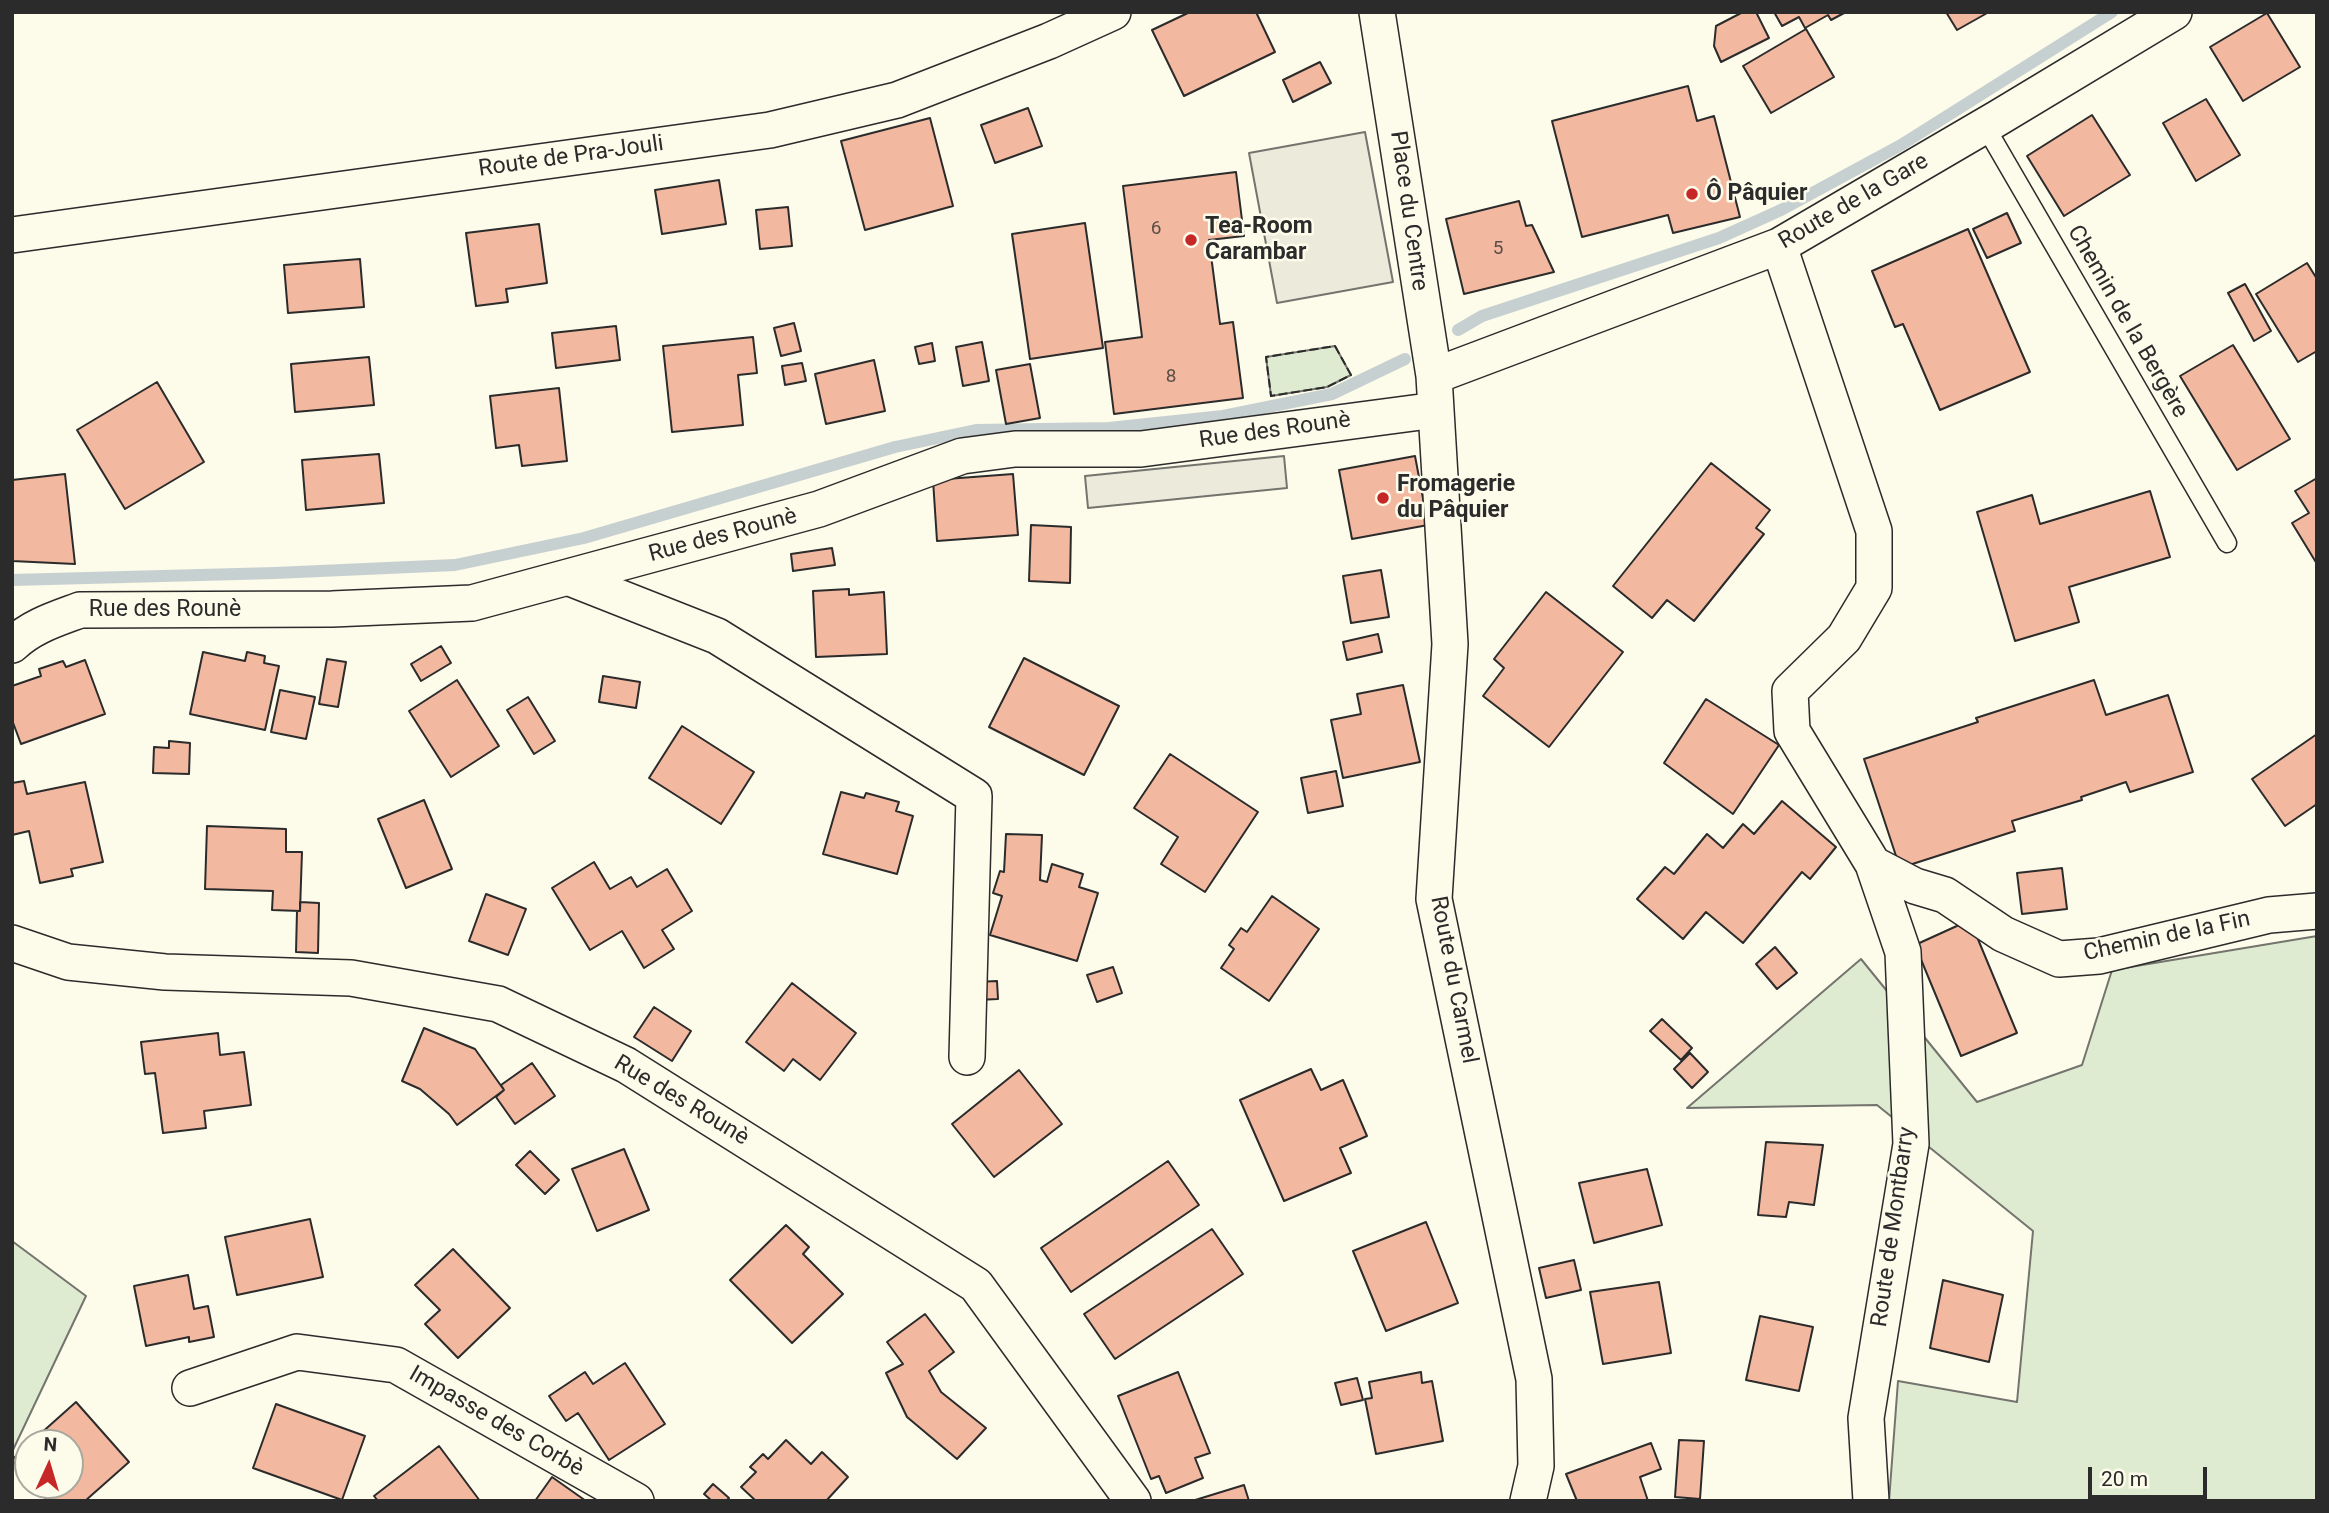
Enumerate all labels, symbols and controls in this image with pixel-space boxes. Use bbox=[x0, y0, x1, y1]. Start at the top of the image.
street label: Place du Centre bbox=[1383, 129, 1433, 293]
street label: Route de Pra-Jouli bbox=[477, 130, 665, 184]
street label: Route de la Gare bbox=[1774, 148, 1934, 256]
place label: Ô Pâquier bbox=[1706, 180, 1807, 208]
marker: Ô Pâquier bbox=[1684, 186, 1700, 202]
place label: Tea-Room Carambar bbox=[1205, 213, 1313, 267]
house number: 6 bbox=[1151, 218, 1161, 240]
street label: Chemin de la Bergère bbox=[2061, 221, 2193, 423]
marker: Tea-Room Carambar bbox=[1183, 232, 1199, 248]
house number: 5 bbox=[1493, 238, 1503, 260]
house number: 8 bbox=[1166, 366, 1176, 388]
street label: Rue des Rounè bbox=[1198, 407, 1352, 455]
place label: Fromagerie du Pâquier bbox=[1397, 471, 1515, 525]
marker: Fromagerie du Pâquier bbox=[1375, 490, 1391, 506]
street label: Rue des Rounè bbox=[646, 503, 800, 569]
street label: Rue des Rounè bbox=[89, 596, 241, 624]
street label: Route du Carmel bbox=[1423, 894, 1483, 1066]
street label: Chemin de la Fin bbox=[2081, 906, 2253, 968]
street label: Rue des Rounè bbox=[609, 1050, 753, 1152]
street label: Route de Montbarry bbox=[1866, 1125, 1922, 1329]
street label: Impasse des Corbè bbox=[404, 1361, 588, 1483]
north arrow bbox=[14, 1429, 84, 1499]
text: N bbox=[43, 1433, 58, 1456]
scale bar bbox=[2091, 1454, 2210, 1498]
text: 20 m bbox=[2101, 1467, 2148, 1491]

